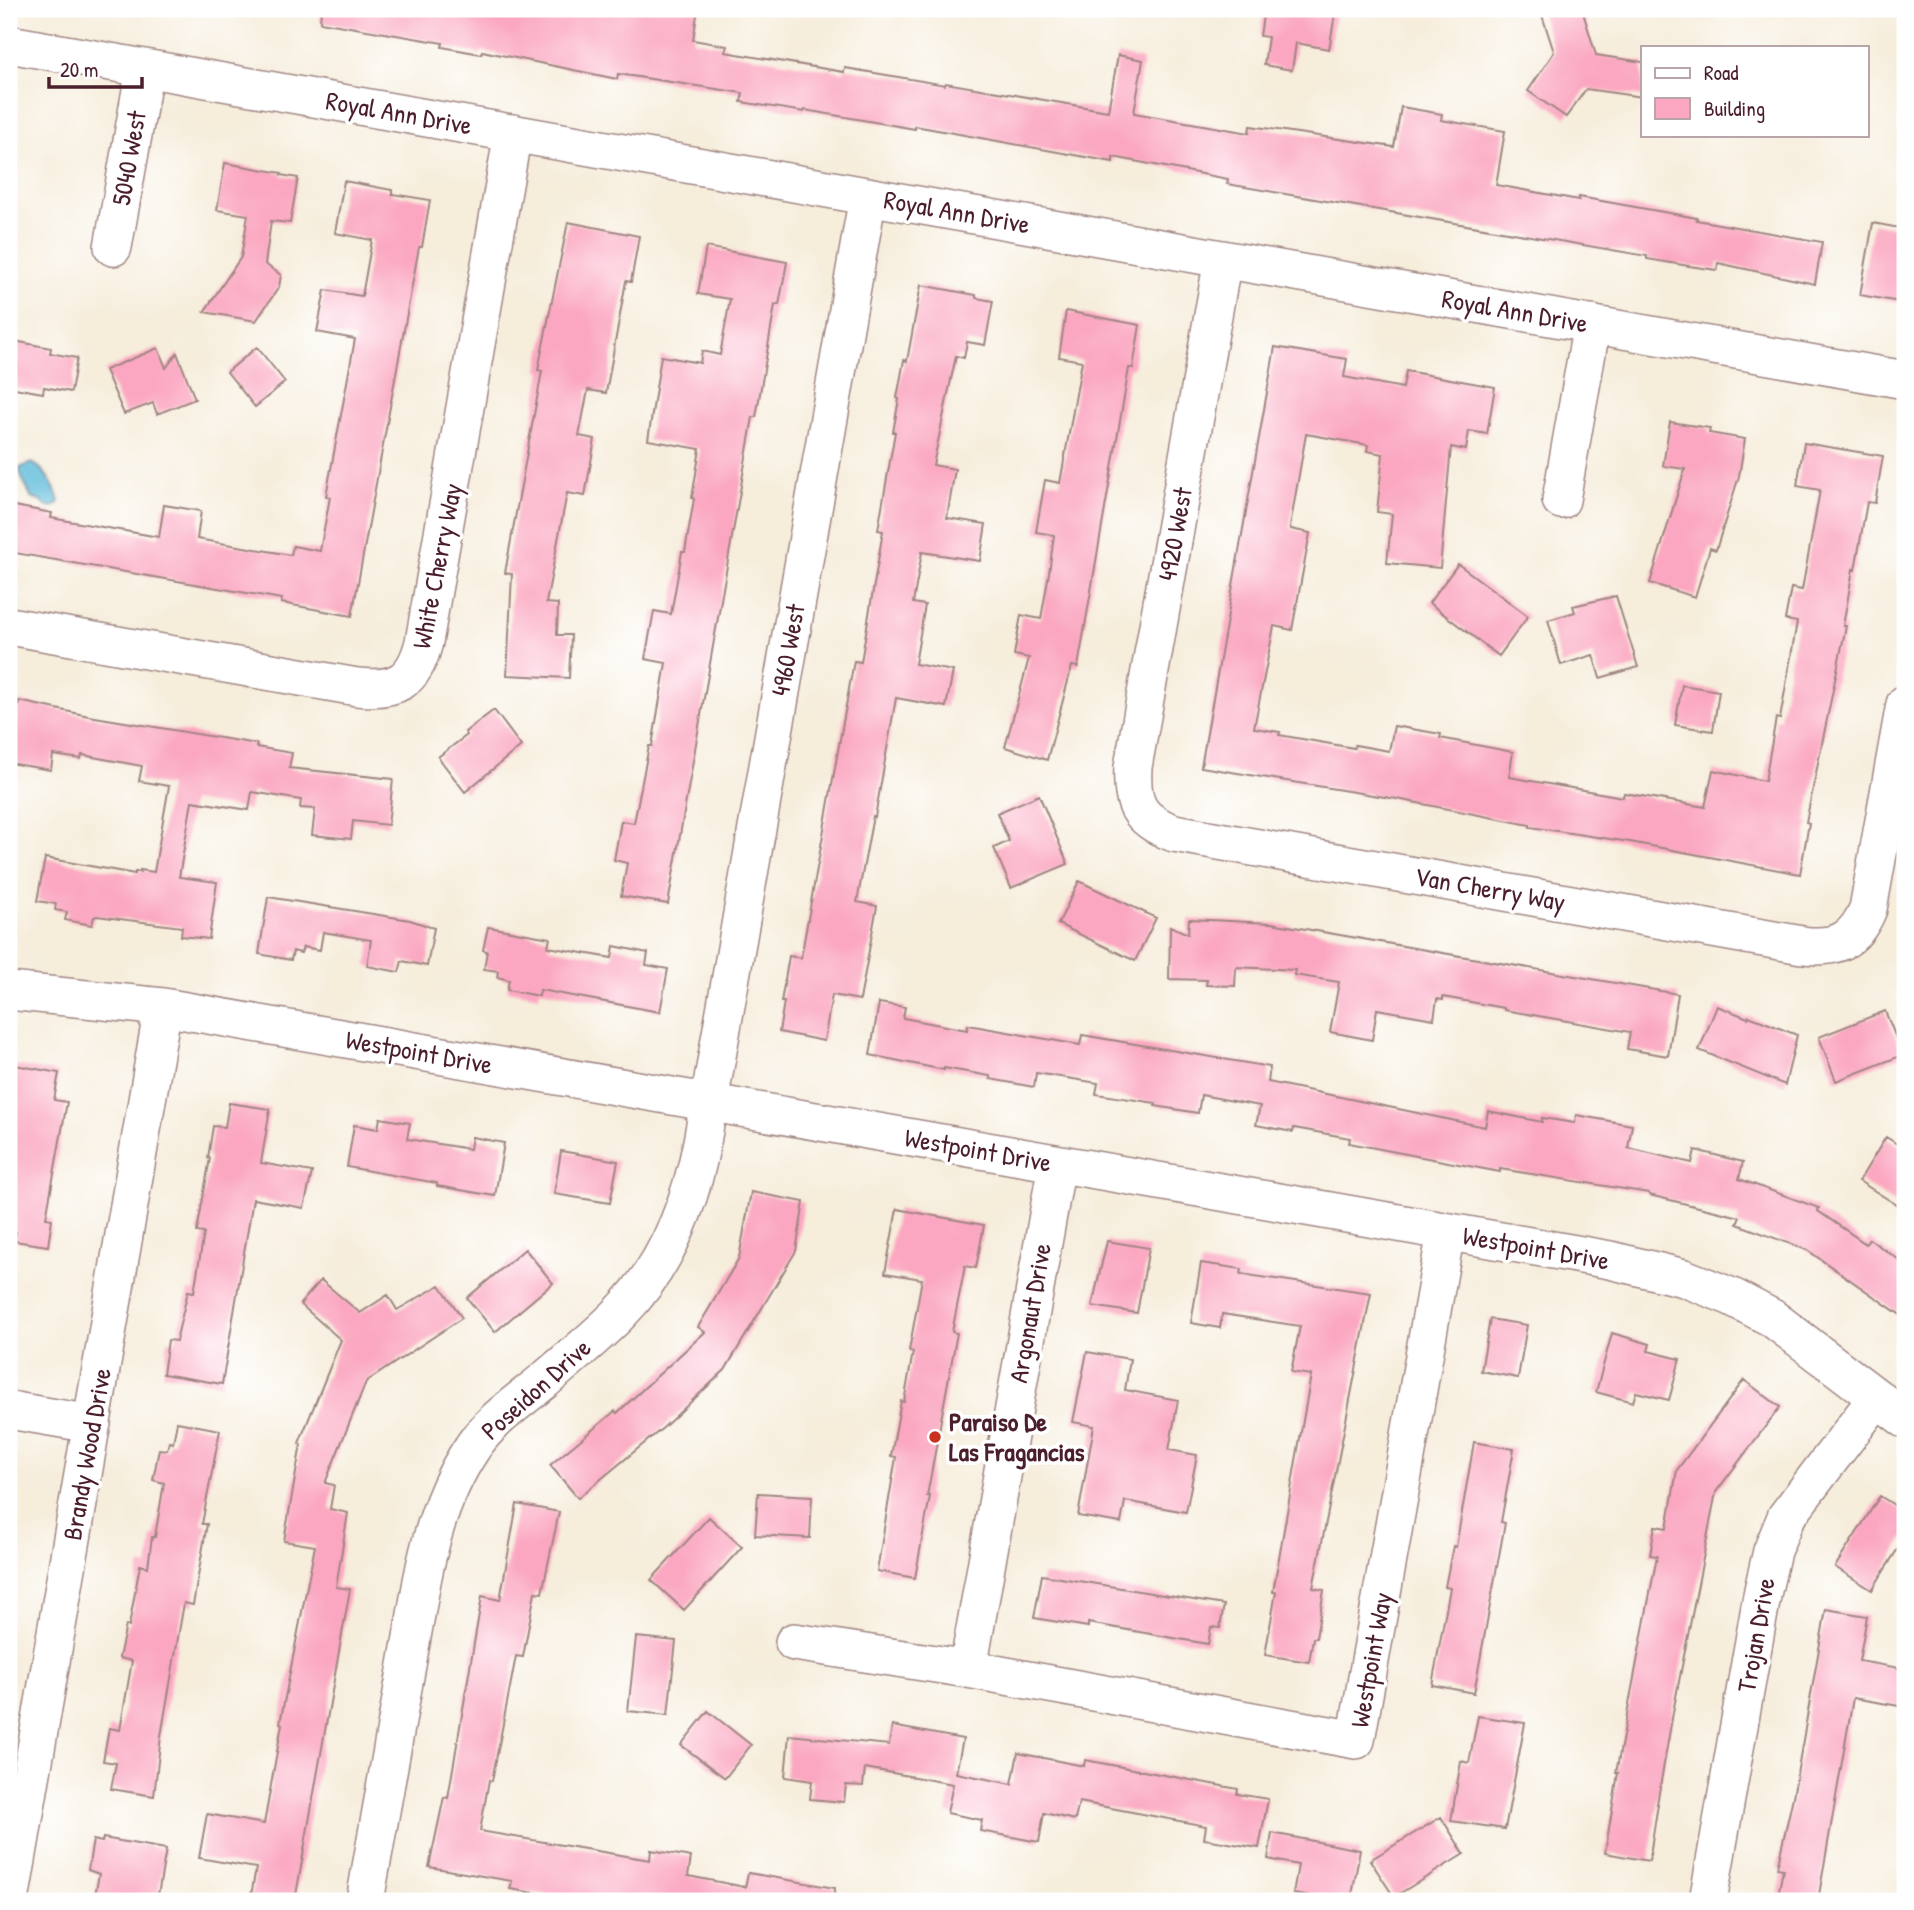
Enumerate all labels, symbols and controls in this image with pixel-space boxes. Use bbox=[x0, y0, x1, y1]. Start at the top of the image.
scale bar bbox=[49, 46, 142, 90]
legend bbox=[1641, 46, 1868, 136]
text: 20 m bbox=[60, 55, 98, 84]
text: Road bbox=[1704, 58, 1738, 87]
street label: Royal Ann Drive bbox=[323, 82, 475, 143]
text: Building bbox=[1704, 94, 1765, 123]
street label: 5040 West bbox=[103, 107, 154, 208]
street label: Royal Ann Drive bbox=[881, 181, 1033, 242]
street label: Royal Ann Drive bbox=[1439, 280, 1591, 341]
street label: White Cherry Way bbox=[403, 480, 470, 652]
street label: 4920 West bbox=[1149, 483, 1200, 583]
street label: 4960 West bbox=[762, 600, 813, 699]
street label: Van Cherry Way bbox=[1412, 858, 1568, 919]
street label: Westpoint Drive bbox=[343, 1021, 495, 1082]
street label: Westpoint Drive bbox=[902, 1119, 1054, 1180]
street label: Westpoint Drive bbox=[1460, 1217, 1612, 1278]
street label: Argonaut Drive bbox=[1000, 1240, 1059, 1385]
street label: Poseidon Drive bbox=[473, 1330, 598, 1447]
street label: Brandy Wood Drive bbox=[54, 1365, 119, 1543]
place label: Paraiso De Las Fragancias bbox=[949, 1404, 1084, 1470]
marker: Paraiso De Las Fragancias bbox=[927, 1429, 943, 1445]
street label: Trojan Drive bbox=[1728, 1575, 1783, 1695]
street label: Westpoint Way bbox=[1341, 1590, 1400, 1730]

